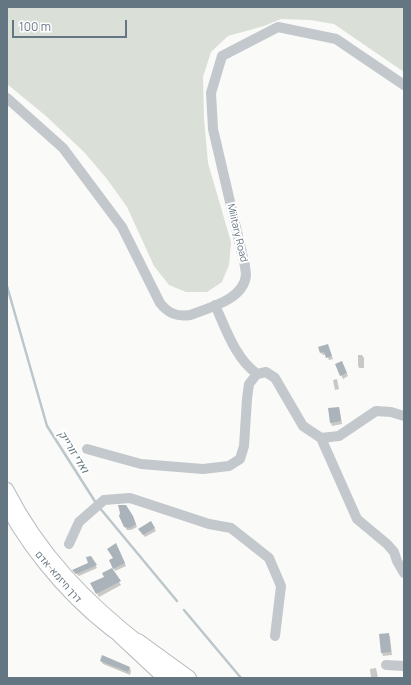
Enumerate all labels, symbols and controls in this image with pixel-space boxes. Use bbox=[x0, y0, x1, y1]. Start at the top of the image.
scale bar bbox=[14, 12, 129, 38]
text: 100 m bbox=[19, 18, 51, 35]
street label: Military Road bbox=[224, 203, 250, 263]
water label: ואדי זורייק bbox=[55, 428, 91, 476]
street label: דרך חיזמא-אדם bbox=[32, 549, 84, 605]

